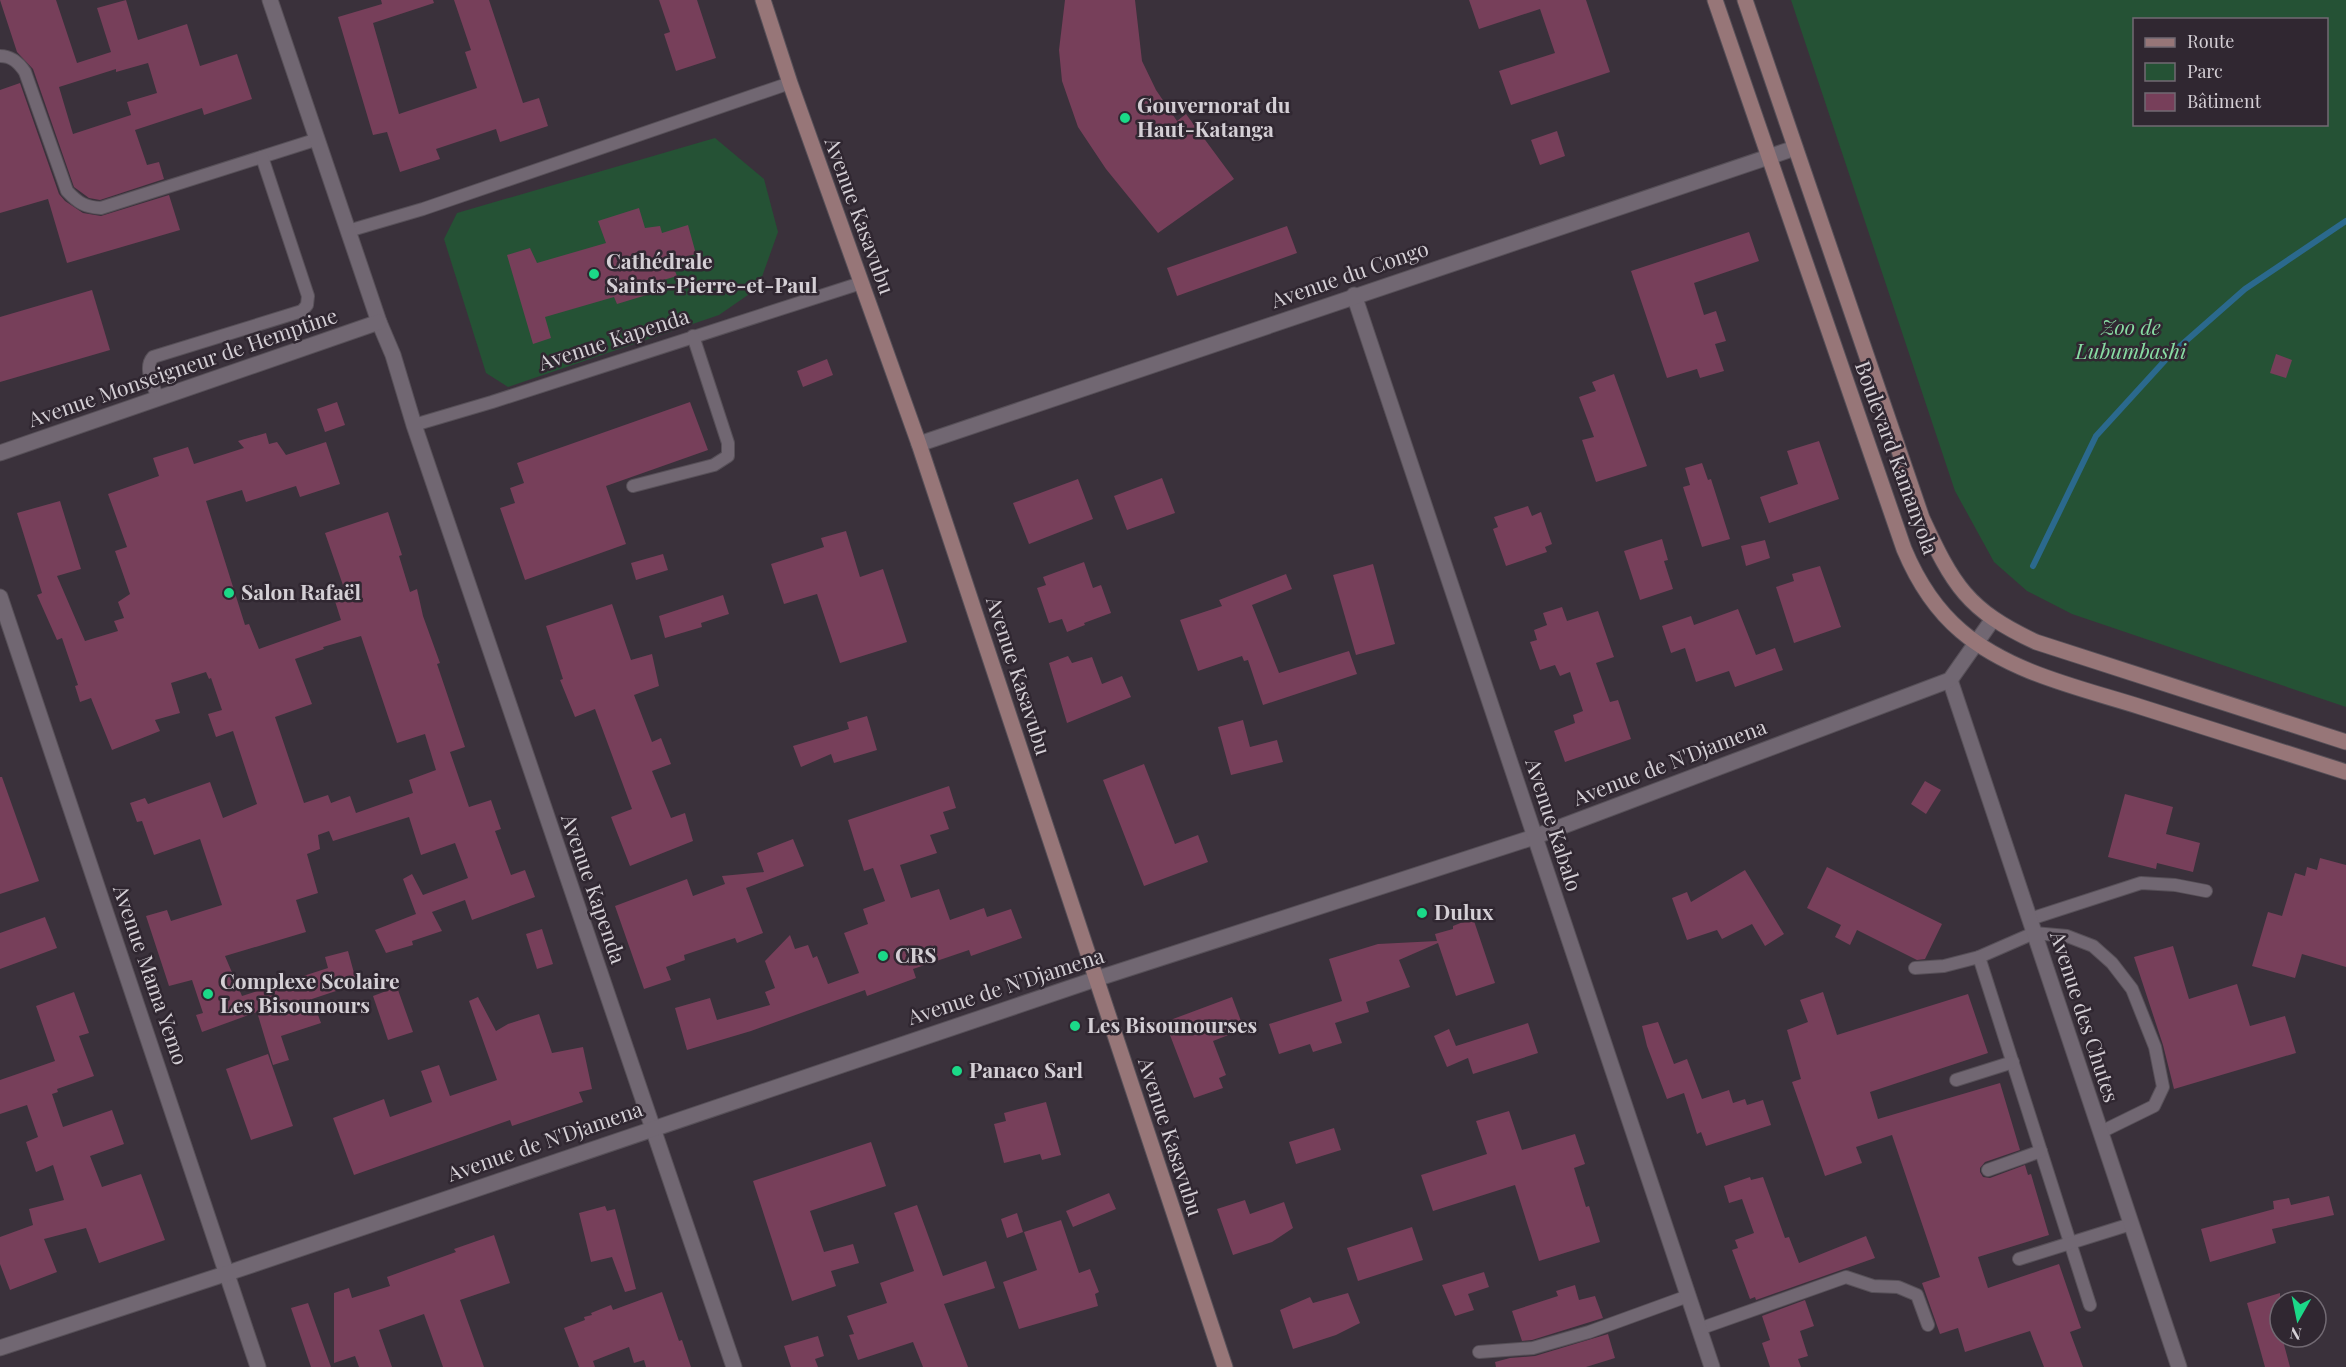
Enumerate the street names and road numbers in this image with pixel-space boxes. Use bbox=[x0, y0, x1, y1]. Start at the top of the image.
street label: Avenue Kasavubu bbox=[819, 132, 902, 298]
street label: Avenue du Congo bbox=[1266, 233, 1432, 314]
street label: Avenue Monseigneur de Hemptine bbox=[23, 300, 341, 433]
street label: Avenue Kapenda bbox=[534, 300, 693, 376]
street label: Boulevard Kamanyola bbox=[1850, 357, 1946, 558]
street label: Avenue Kasavubu bbox=[981, 592, 1059, 758]
street label: Avenue de N'Djamena bbox=[1568, 711, 1770, 811]
street label: Avenue Kabalo bbox=[1520, 753, 1590, 894]
street label: Avenue Kapenda bbox=[556, 809, 634, 968]
street label: Avenue Mama Yemo bbox=[108, 880, 196, 1068]
street label: Avenue des Chutes bbox=[2045, 926, 2127, 1106]
street label: Avenue de N'Djamena bbox=[903, 940, 1108, 1030]
street label: Avenue Kasavubu bbox=[1133, 1053, 1211, 1219]
street label: Avenue de N'Djamena bbox=[442, 1093, 646, 1187]

